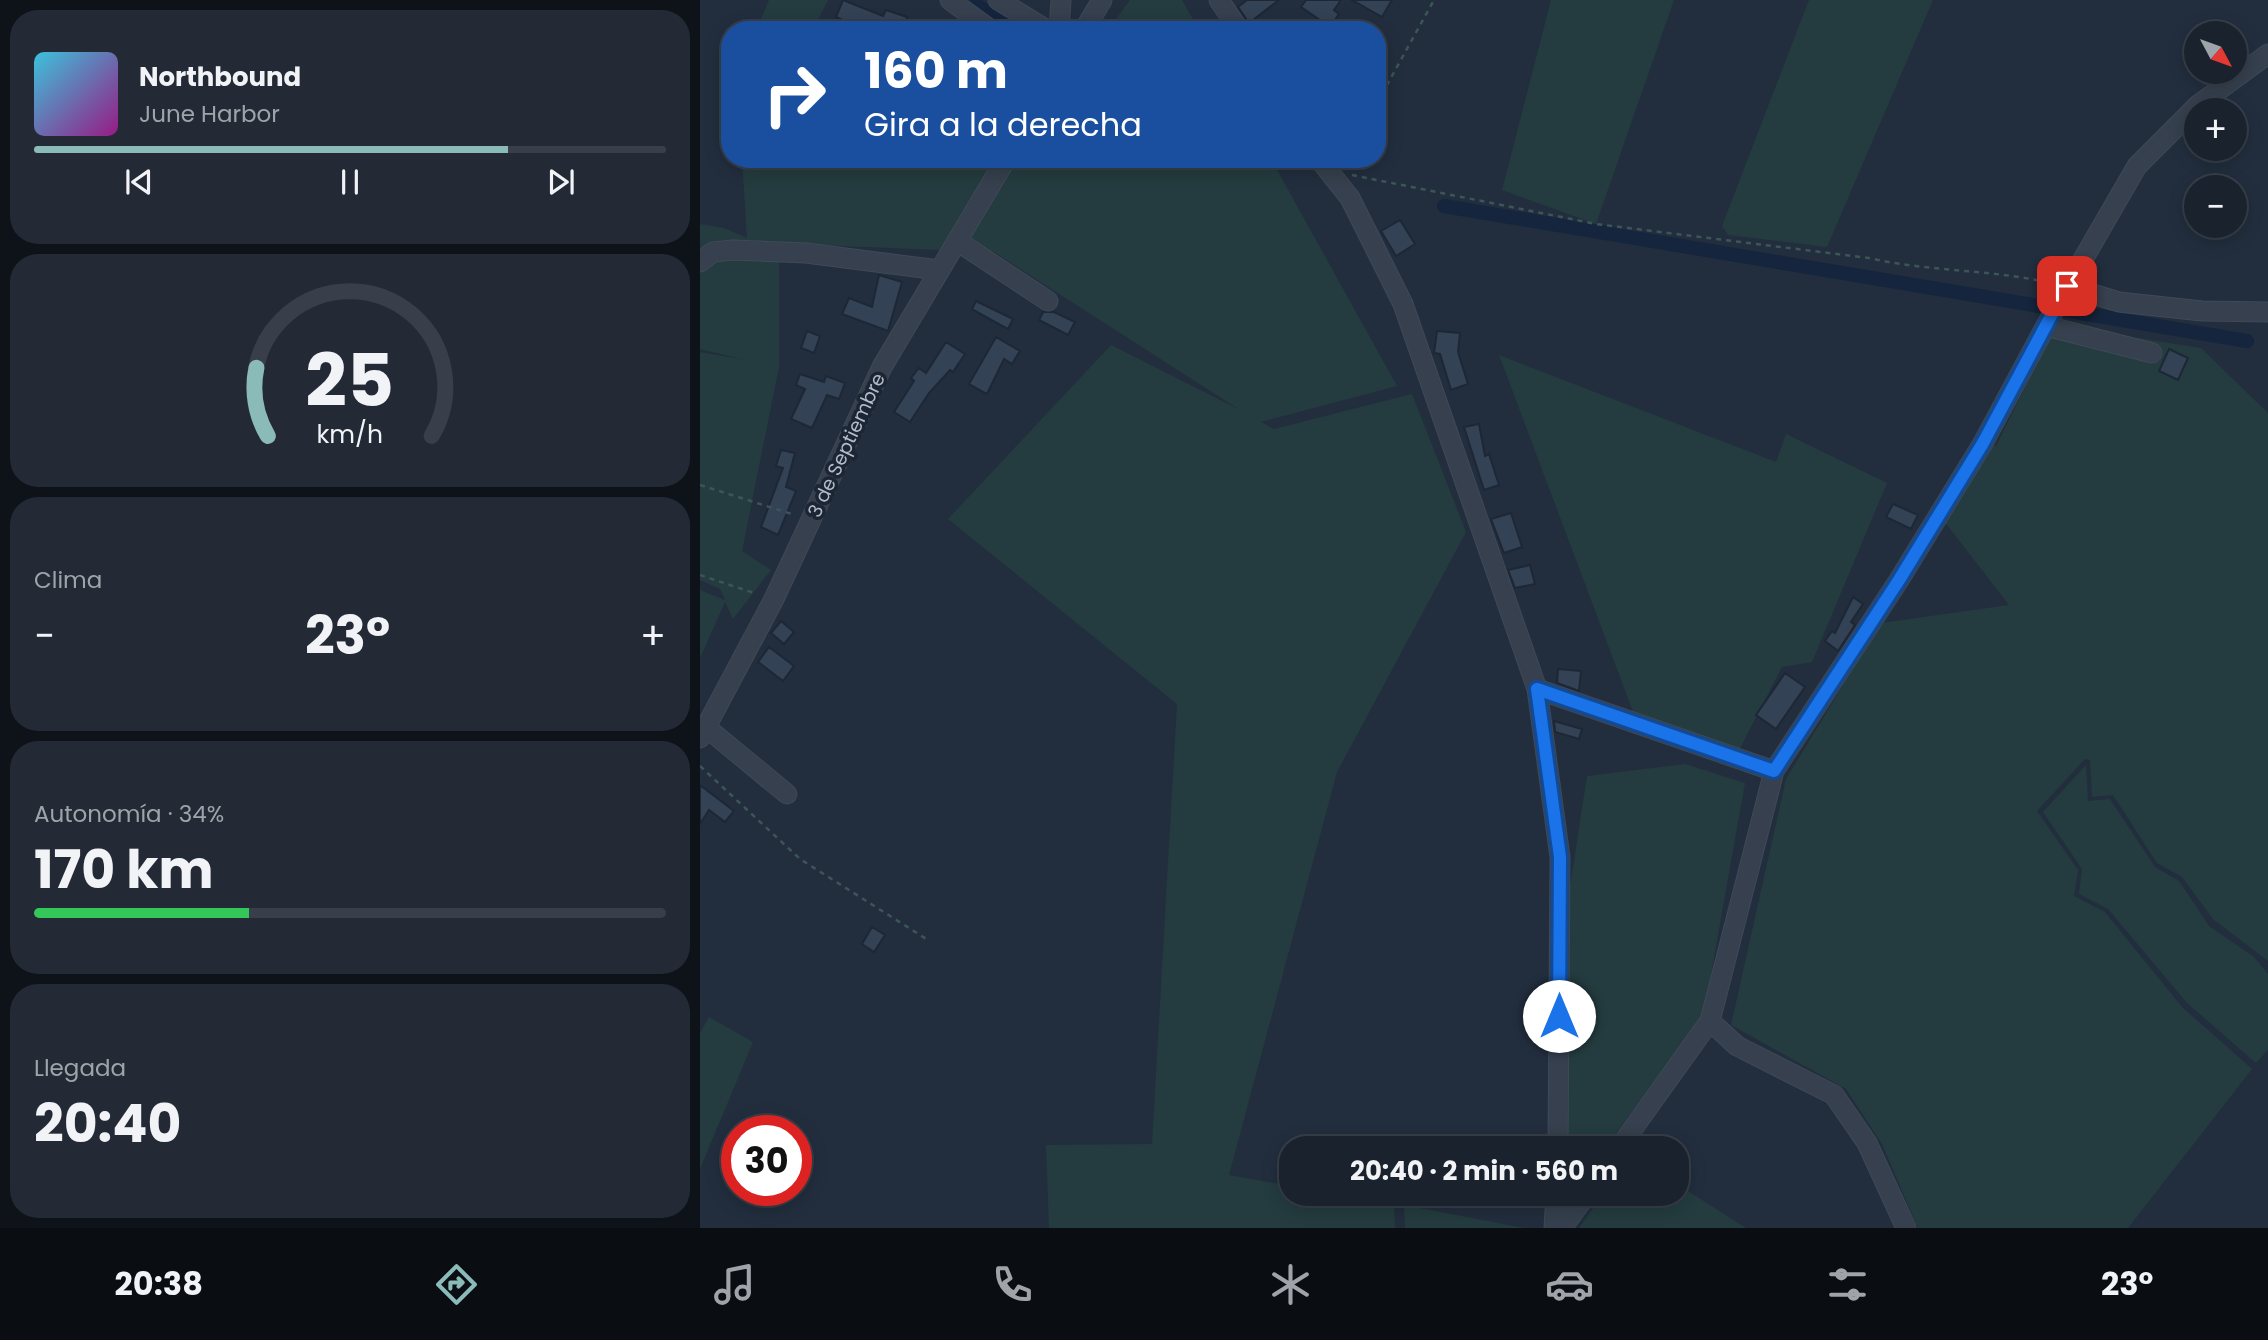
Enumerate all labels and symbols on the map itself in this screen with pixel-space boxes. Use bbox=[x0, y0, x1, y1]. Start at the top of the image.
north arrow bbox=[2184, 21, 2247, 84]
pin bbox=[2037, 256, 2097, 316]
street label: 3 de Septiembre bbox=[801, 369, 892, 522]
position arrow bbox=[1522, 979, 1596, 1053]
speed limit sign: 30 bbox=[721, 1115, 812, 1206]

